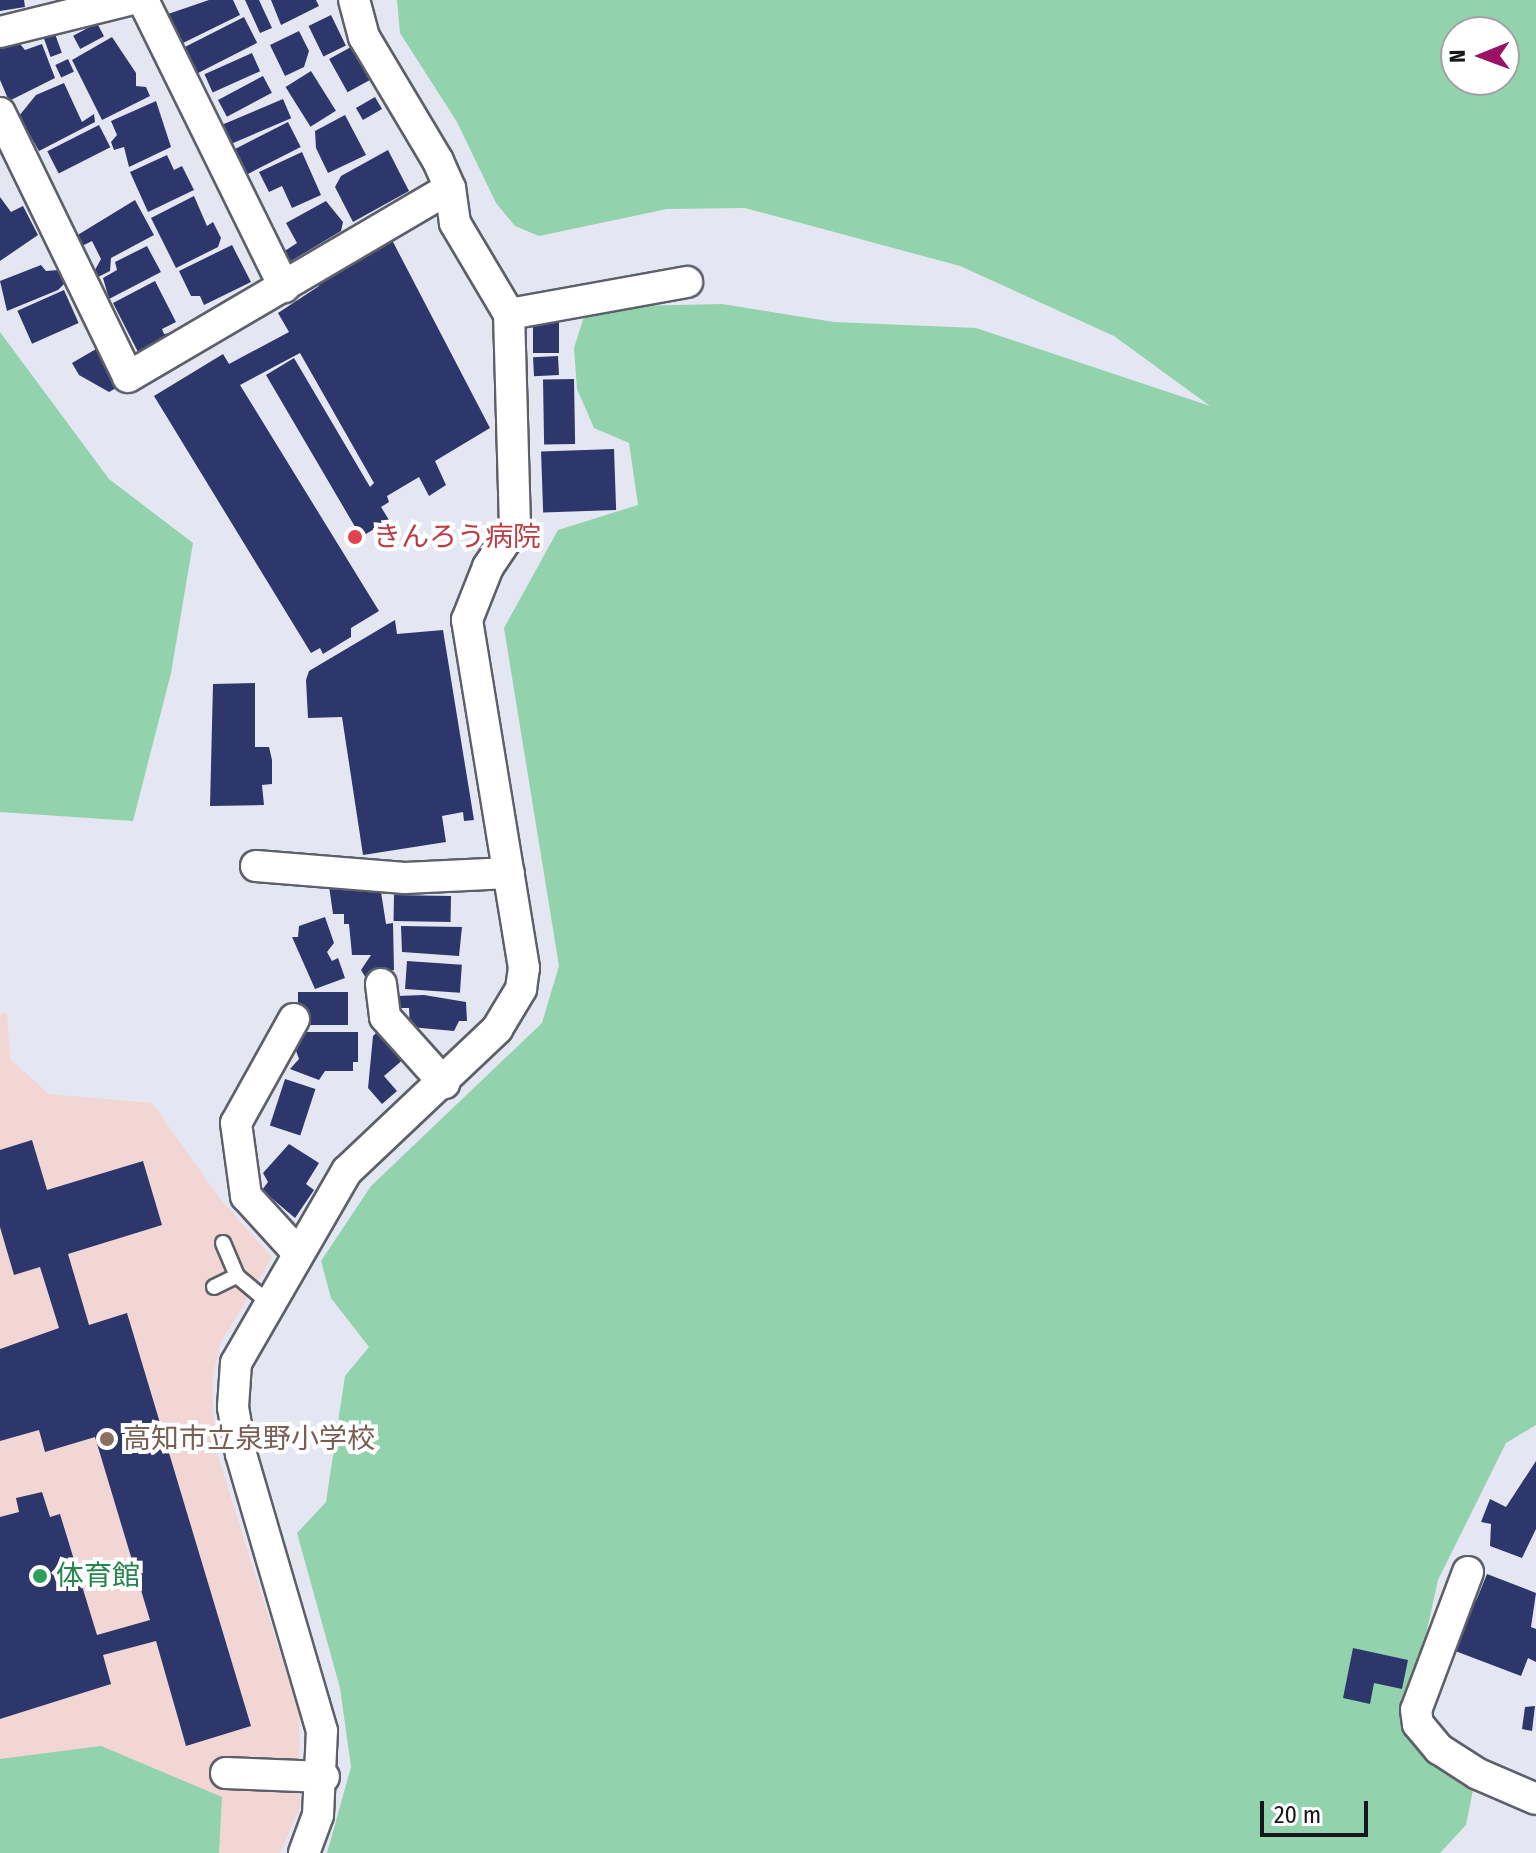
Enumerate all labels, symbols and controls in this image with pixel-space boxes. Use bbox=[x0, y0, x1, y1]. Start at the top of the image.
north arrow bbox=[1440, 16, 1520, 96]
text: N bbox=[1444, 50, 1471, 63]
place label: きんろう病院 bbox=[373, 520, 541, 554]
marker: きんろう病院 bbox=[344, 526, 366, 548]
place label: 高知市立泉野小学校 bbox=[123, 1422, 375, 1456]
marker: 高知市立泉野小学校 bbox=[98, 1430, 116, 1448]
place label: 体育館 bbox=[56, 1559, 140, 1593]
marker: 体育館 bbox=[31, 1567, 49, 1585]
scale bar bbox=[1264, 1785, 1372, 1835]
text: 20 m bbox=[1274, 1801, 1321, 1829]

